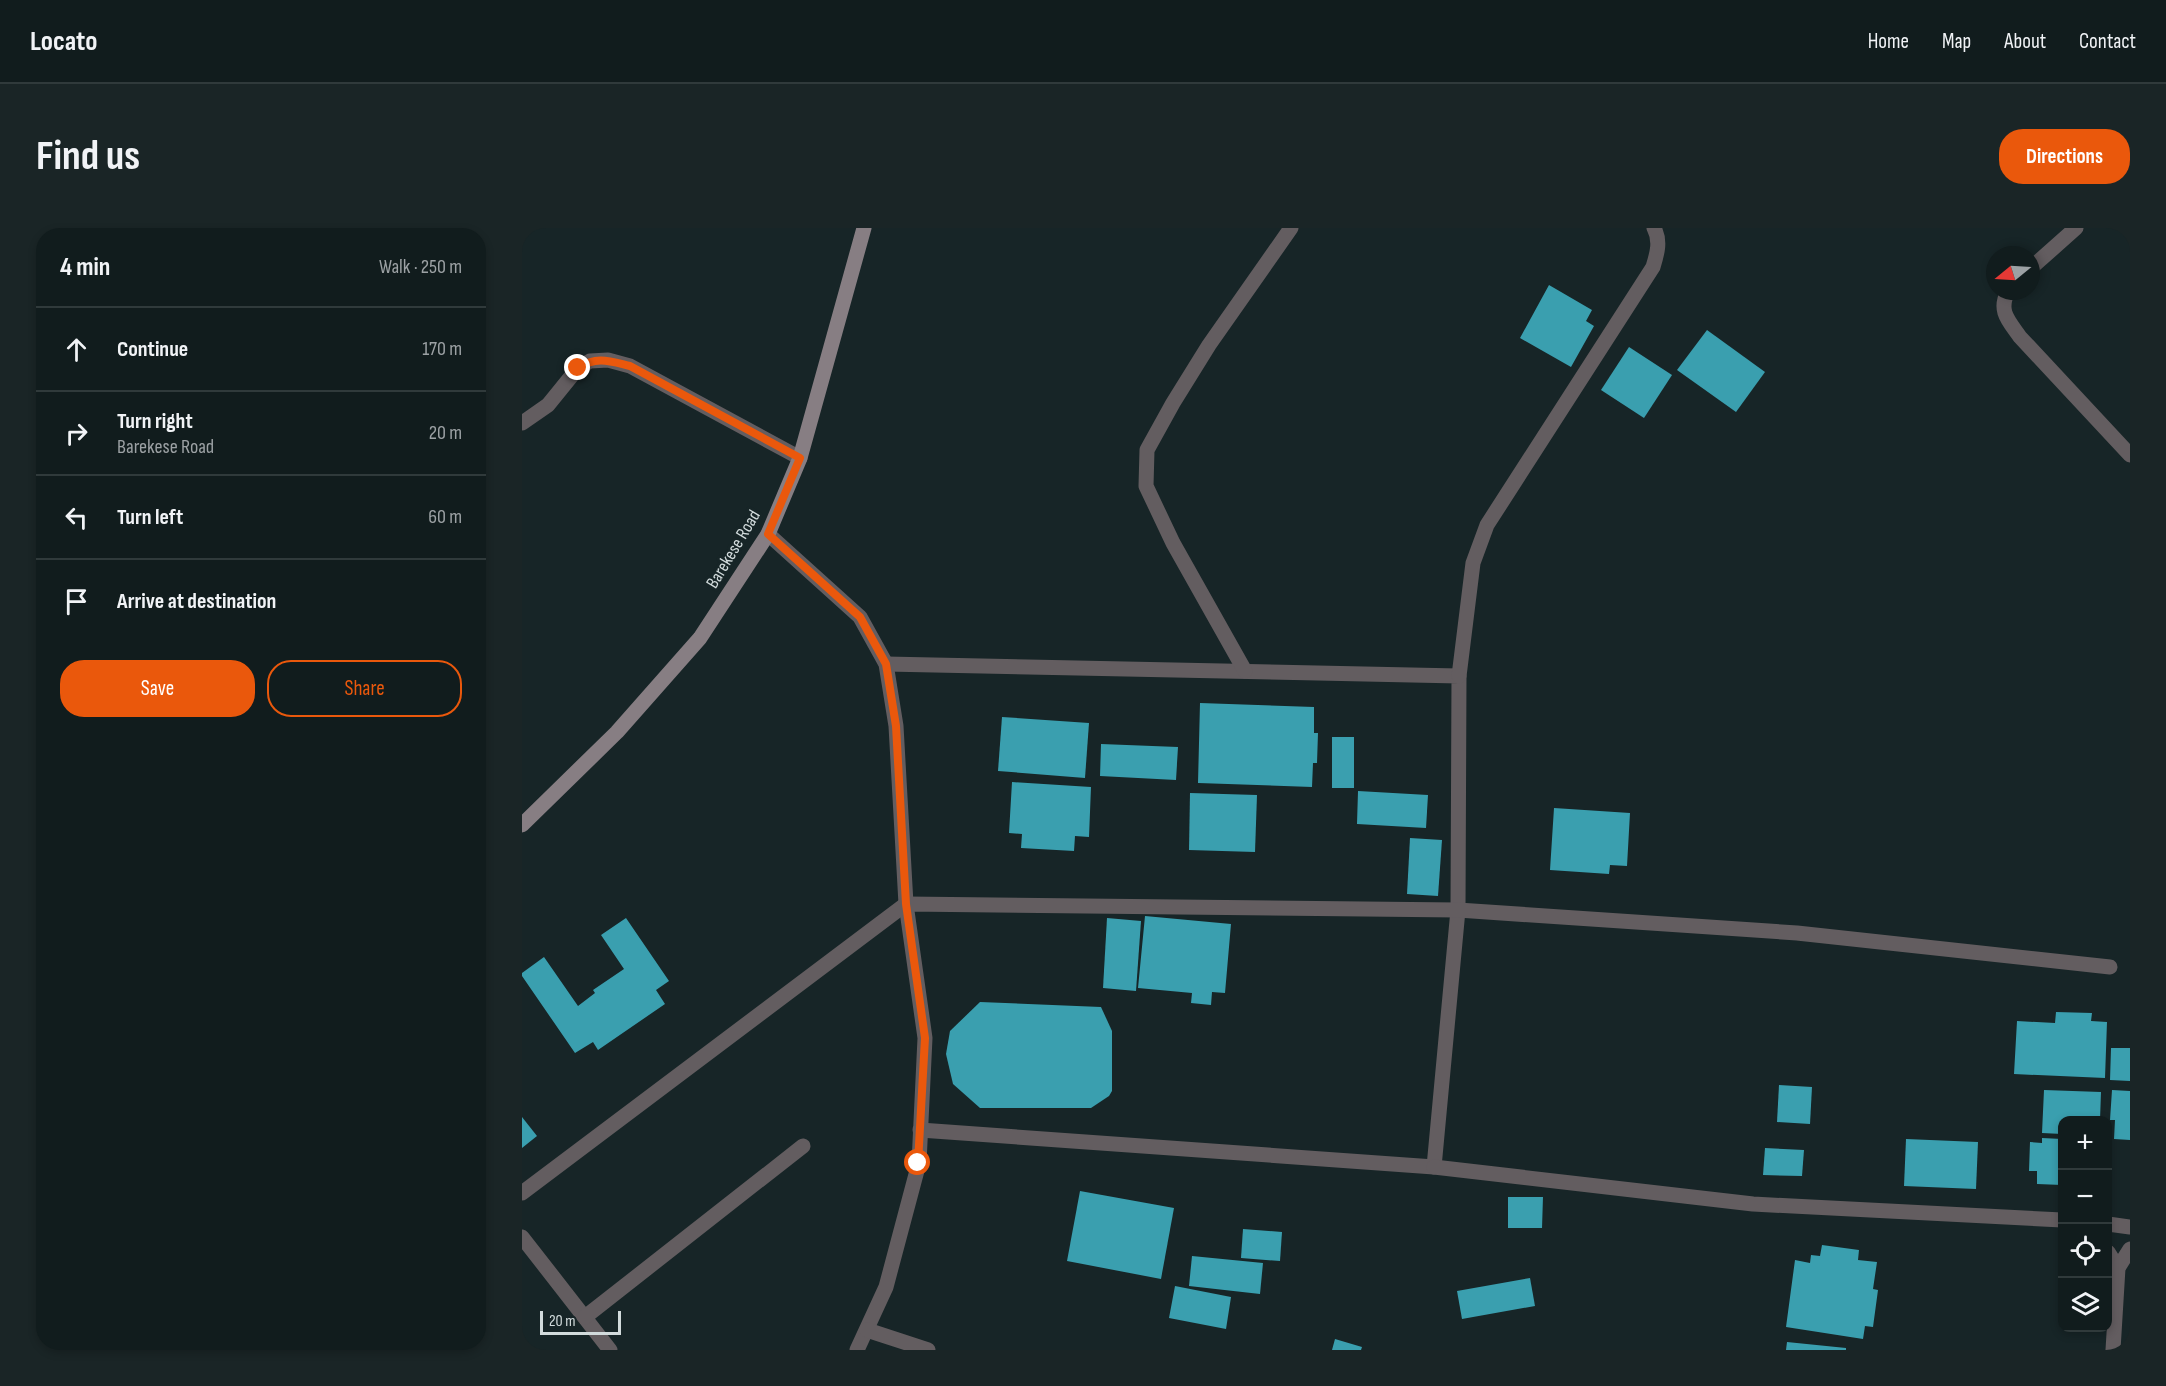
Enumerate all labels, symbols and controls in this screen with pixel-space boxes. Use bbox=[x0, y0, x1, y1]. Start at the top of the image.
text: Locato bbox=[30, 25, 97, 58]
text: Home bbox=[1868, 29, 1909, 54]
text: Map bbox=[1942, 29, 1971, 54]
text: About bbox=[2004, 29, 2046, 54]
text: Contact bbox=[2079, 29, 2136, 54]
button: Directions bbox=[1999, 129, 2130, 184]
text: Find us bbox=[36, 131, 140, 182]
north arrow bbox=[1986, 246, 2040, 300]
text: 4 min bbox=[60, 252, 110, 283]
text: Walk · 250 m bbox=[379, 255, 462, 279]
icon: ahead bbox=[60, 333, 93, 366]
text: Continue bbox=[117, 336, 188, 363]
text: 170 m bbox=[422, 337, 462, 361]
route end bbox=[564, 354, 590, 380]
text: Turn right bbox=[117, 408, 193, 435]
icon: right bbox=[60, 417, 93, 450]
text: 20 m bbox=[429, 421, 462, 445]
text: Barekese Road bbox=[117, 435, 214, 459]
icon: left bbox=[60, 501, 93, 534]
text: Turn left bbox=[117, 504, 183, 531]
text: 60 m bbox=[428, 505, 462, 529]
street label: Barekese Road bbox=[702, 506, 765, 592]
icon: arrive bbox=[60, 585, 93, 618]
text: Arrive at destination bbox=[117, 588, 276, 615]
button: Save bbox=[60, 660, 255, 717]
button: Share bbox=[267, 660, 462, 717]
map controls bbox=[2058, 1116, 2112, 1332]
button: + bbox=[2058, 1116, 2112, 1170]
route start bbox=[904, 1149, 930, 1175]
button: − bbox=[2058, 1170, 2112, 1224]
button: locate bbox=[2058, 1224, 2112, 1278]
button: layers bbox=[2058, 1278, 2112, 1332]
scale bar bbox=[540, 1308, 621, 1336]
text: 20 m bbox=[549, 1312, 576, 1331]

